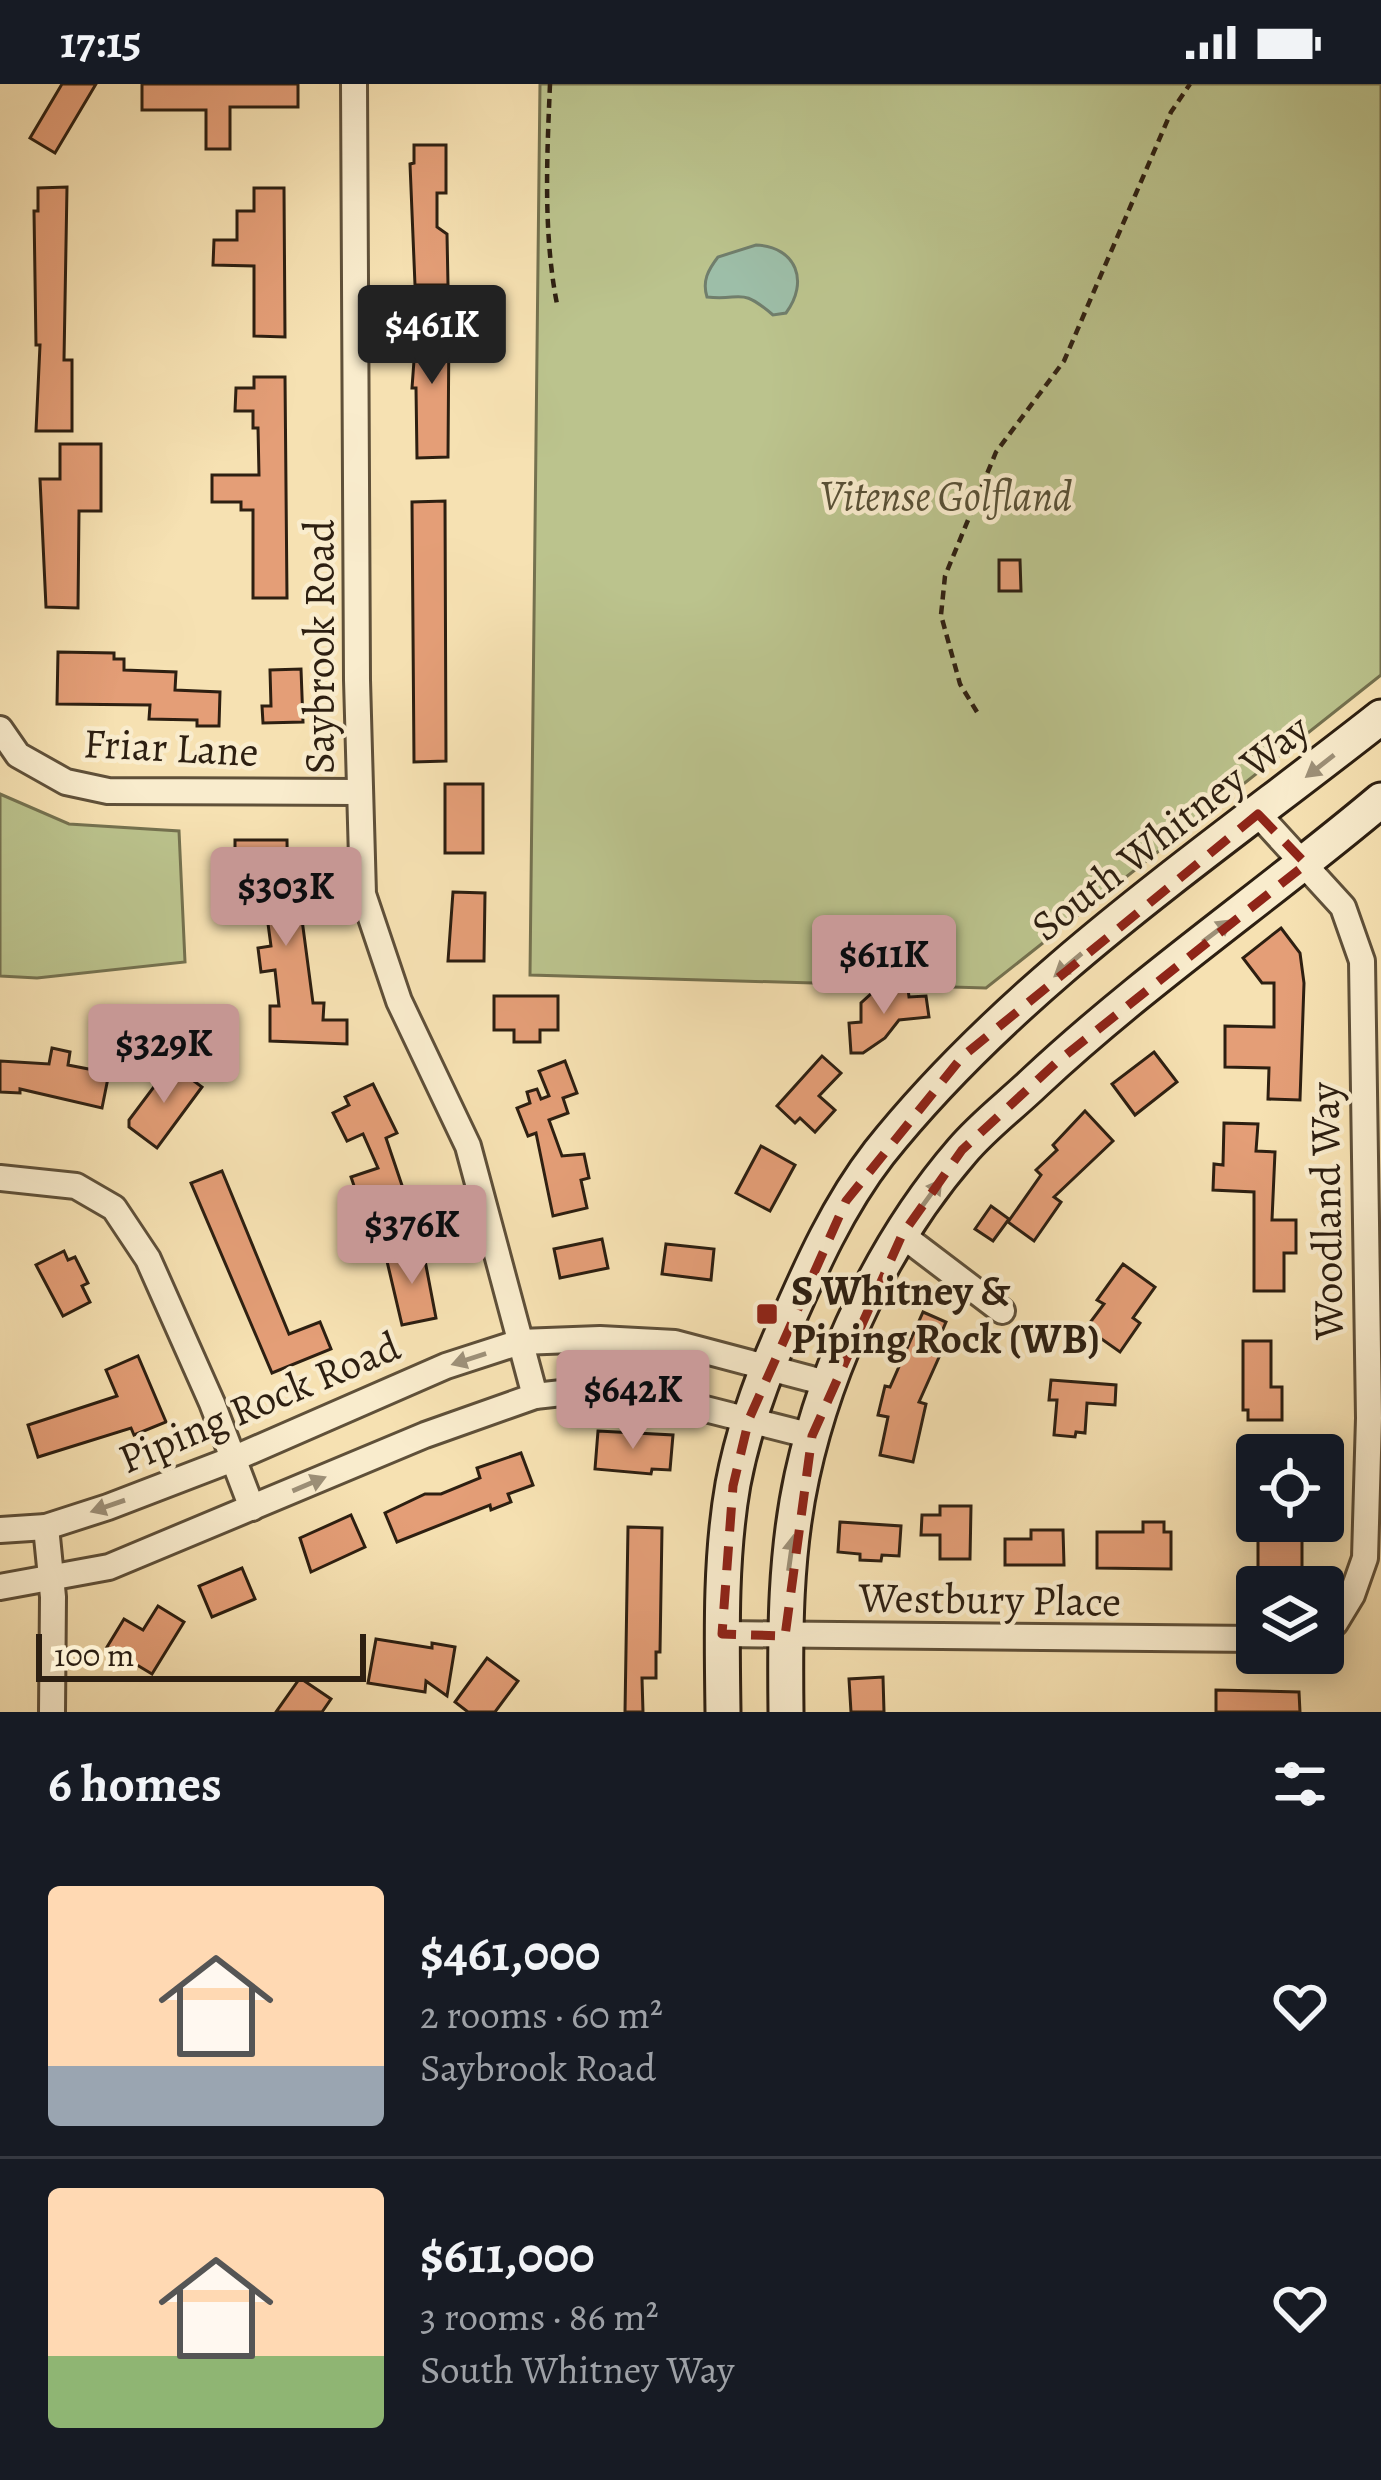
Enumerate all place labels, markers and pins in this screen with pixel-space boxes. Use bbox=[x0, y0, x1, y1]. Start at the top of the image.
pin: $461K bbox=[348, 285, 516, 387]
pin: $303K bbox=[202, 847, 370, 949]
pin: $611K bbox=[800, 915, 968, 1017]
pin: $329K bbox=[80, 1004, 248, 1106]
pin: $376K bbox=[328, 1185, 496, 1287]
place label: S Whitney & Piping Rock (WB) bbox=[791, 1262, 1100, 1367]
marker: S Whitney & Piping Rock (WB) bbox=[754, 1301, 780, 1327]
pin: $642K bbox=[549, 1350, 717, 1452]

